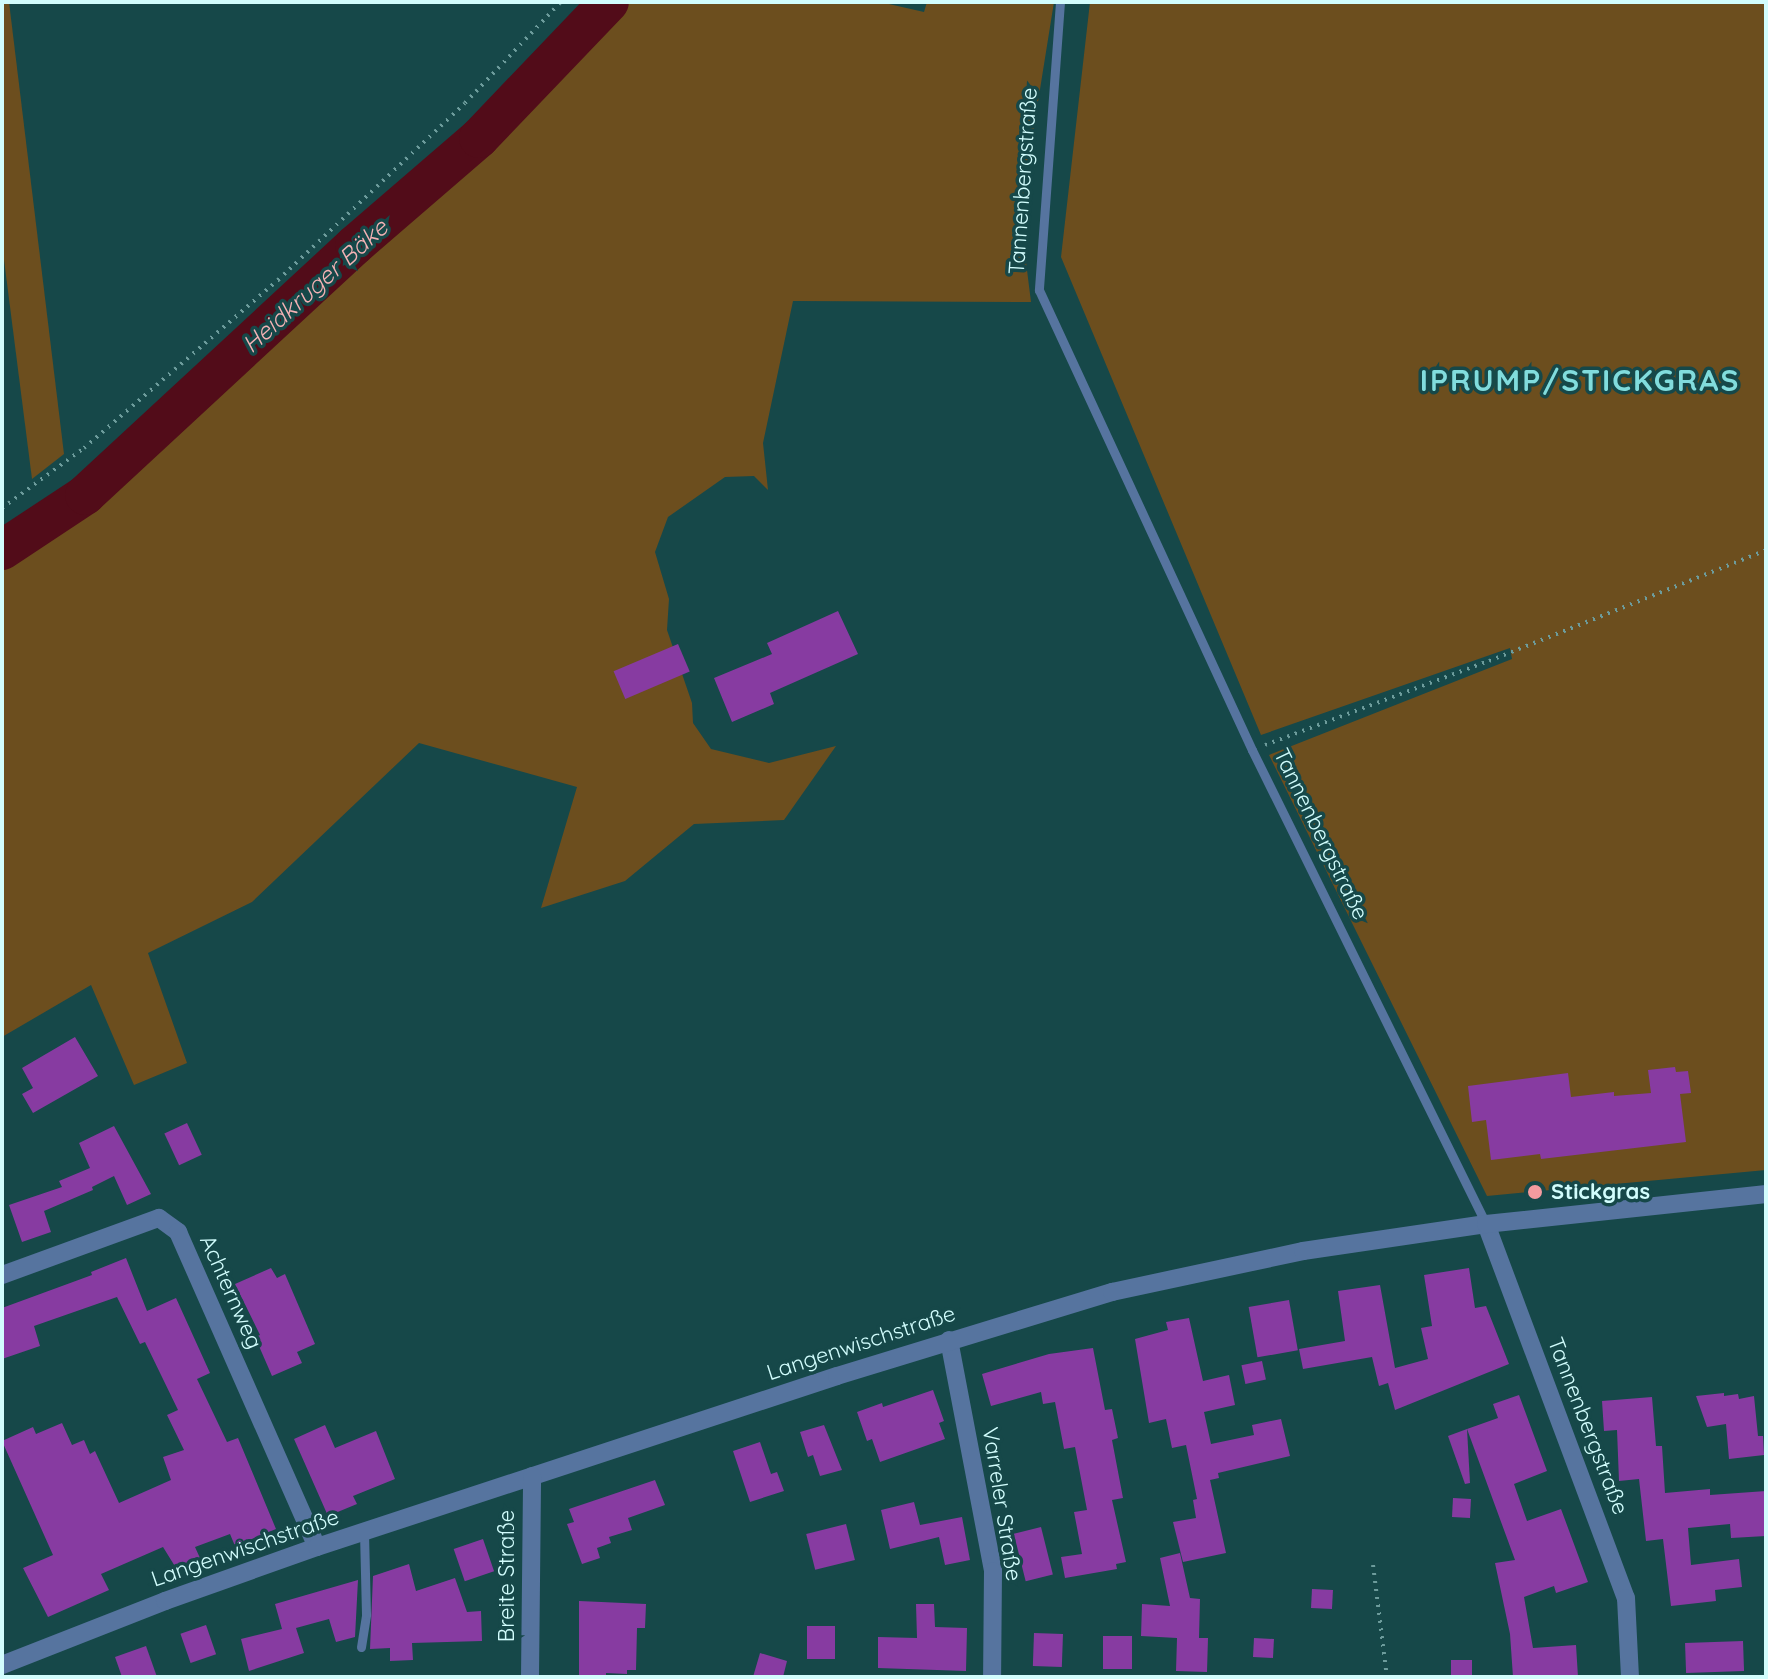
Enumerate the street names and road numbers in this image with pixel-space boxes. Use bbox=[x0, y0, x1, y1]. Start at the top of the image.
street label: Tannenbergstraße bbox=[1003, 87, 1043, 275]
street label: Tannenbergstraße bbox=[1268, 744, 1374, 924]
street label: Achternweg bbox=[194, 1231, 268, 1353]
street label: Langenwischstraße bbox=[763, 1300, 959, 1386]
street label: Tannenbergstraße bbox=[1542, 1334, 1634, 1518]
street label: Varreler Straße bbox=[977, 1425, 1027, 1583]
street label: Langenwischstraße bbox=[148, 1503, 342, 1593]
street label: Breite Straße bbox=[494, 1510, 520, 1642]

